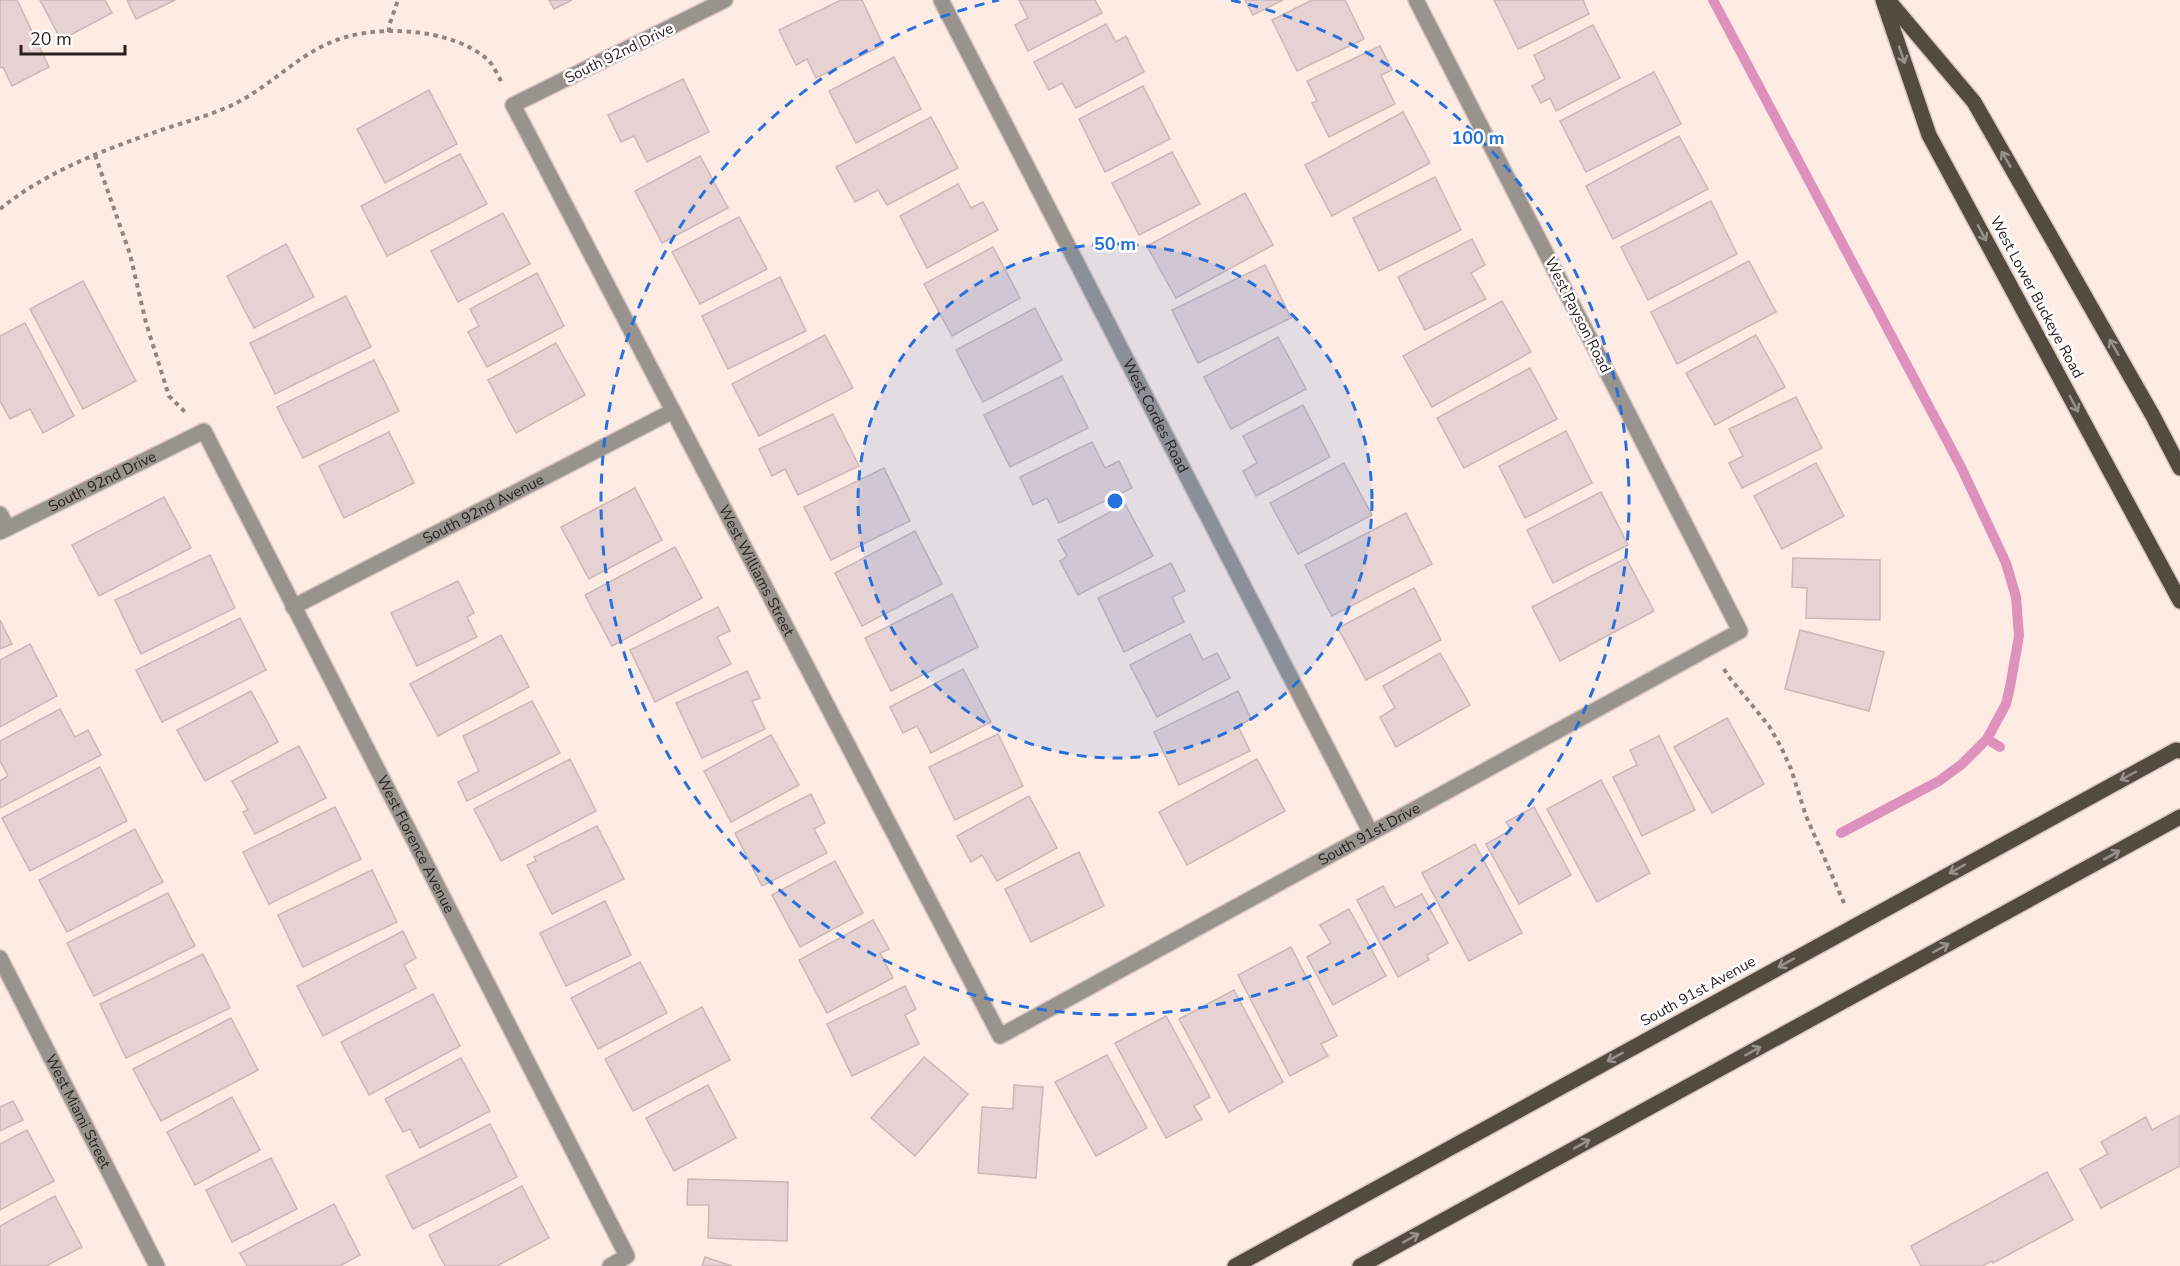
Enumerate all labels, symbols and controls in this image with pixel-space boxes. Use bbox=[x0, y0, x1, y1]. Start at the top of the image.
scale bar bbox=[21, 18, 124, 56]
street label: South 92nd Drive bbox=[561, 18, 677, 88]
text: 20 m bbox=[30, 27, 72, 51]
one-way arrow bbox=[1897, 45, 1908, 64]
text: 100 m bbox=[1451, 126, 1505, 150]
one-way arrow bbox=[2000, 151, 2012, 168]
street label: West Lower Buckeye Road bbox=[1986, 212, 2088, 382]
one-way arrow bbox=[1977, 223, 1988, 241]
text: 50 m bbox=[1094, 232, 1136, 256]
street label: West Payson Road bbox=[1540, 254, 1616, 376]
one-way arrow bbox=[2107, 338, 2119, 355]
street label: West Cordes Road bbox=[1118, 355, 1193, 476]
one-way arrow bbox=[2069, 395, 2080, 413]
street label: South 92nd Drive bbox=[45, 446, 160, 517]
street label: South 92nd Avenue bbox=[419, 469, 547, 548]
centre of rings bbox=[1105, 491, 1125, 511]
street label: West Williams Street bbox=[714, 502, 799, 640]
one-way arrow bbox=[2120, 770, 2137, 782]
street label: West Florence Avenue bbox=[372, 772, 460, 917]
street label: South 91st Drive bbox=[1314, 798, 1424, 870]
one-way arrow bbox=[2103, 849, 2120, 861]
one-way arrow bbox=[1949, 863, 1966, 875]
one-way arrow bbox=[1932, 942, 1949, 954]
street label: South 91st Avenue bbox=[1637, 951, 1759, 1031]
one-way arrow bbox=[1778, 957, 1795, 969]
one-way arrow bbox=[1744, 1045, 1762, 1056]
street label: West Miami Street bbox=[41, 1051, 116, 1172]
one-way arrow bbox=[1607, 1051, 1624, 1063]
one-way arrow bbox=[1573, 1138, 1591, 1149]
one-way arrow bbox=[1402, 1232, 1419, 1244]

